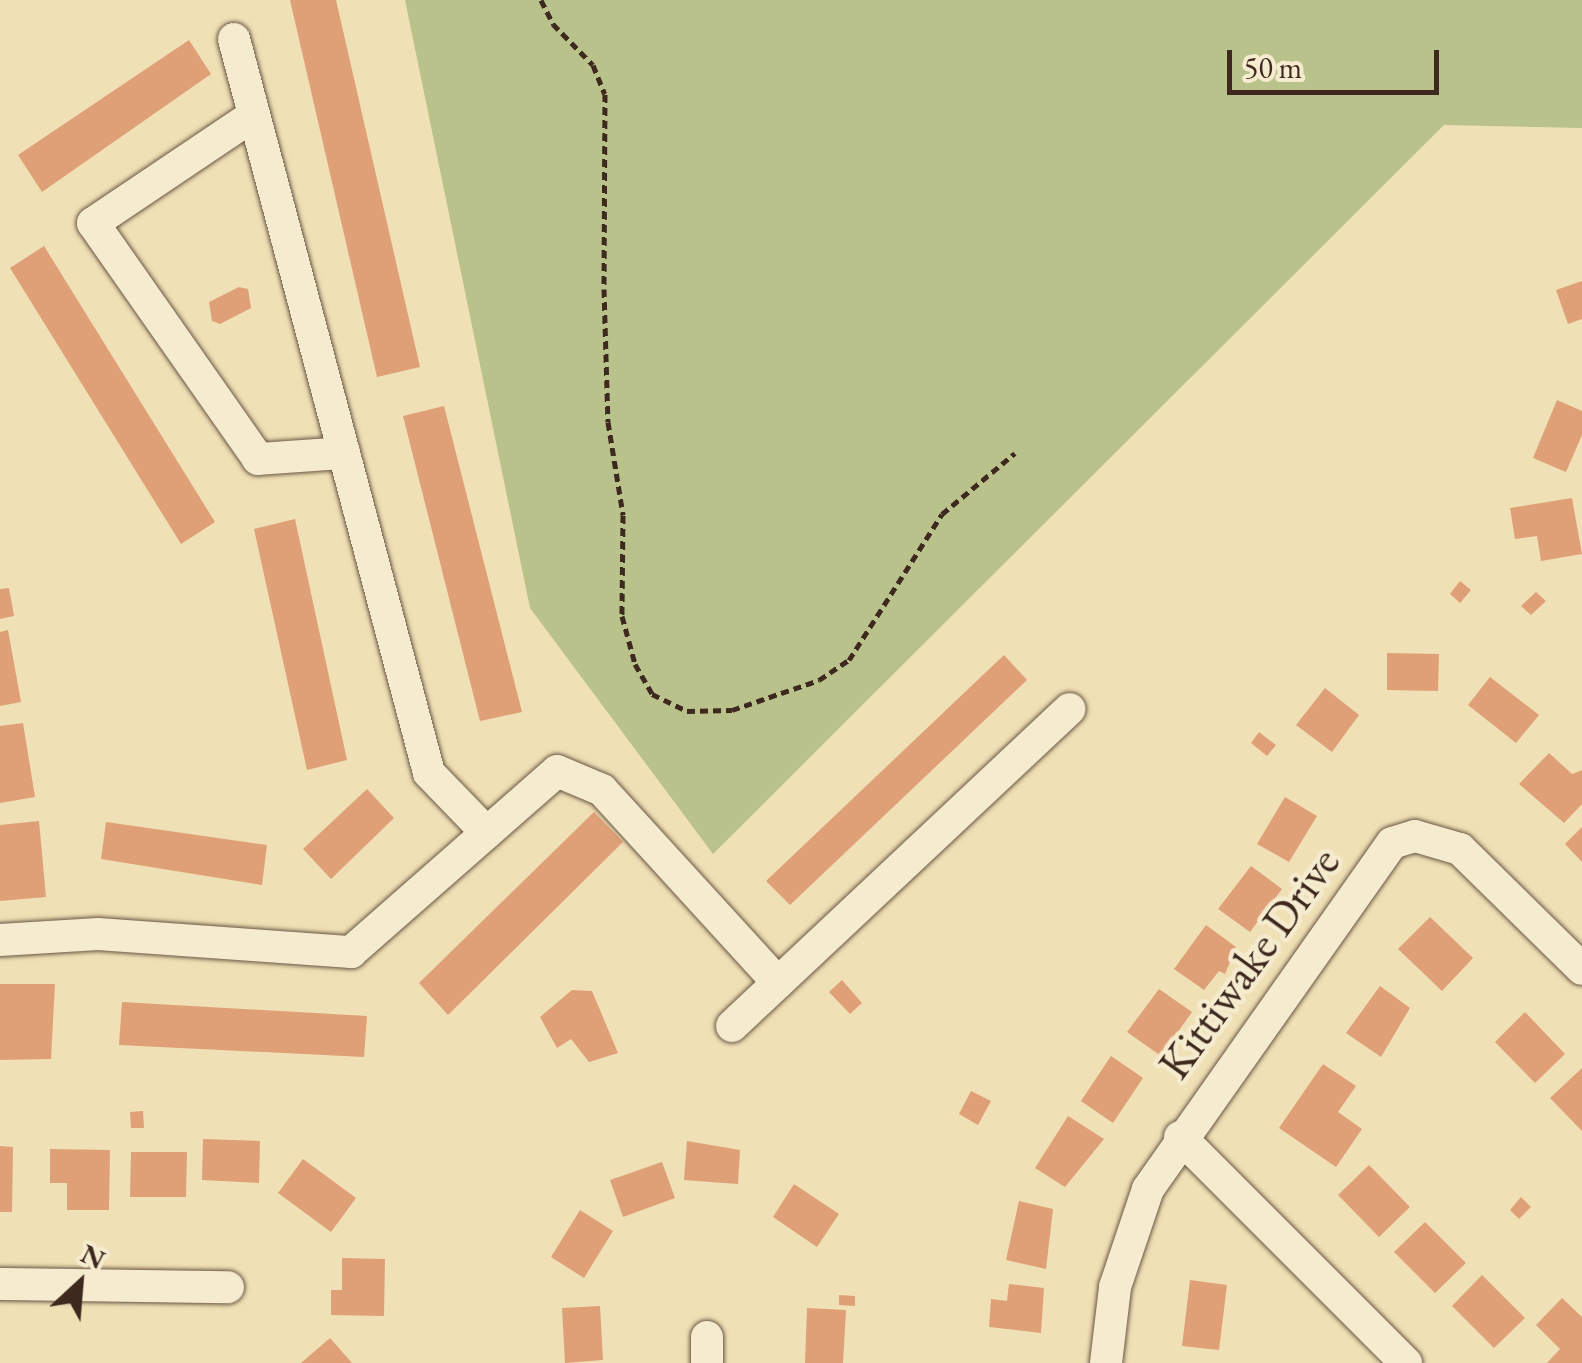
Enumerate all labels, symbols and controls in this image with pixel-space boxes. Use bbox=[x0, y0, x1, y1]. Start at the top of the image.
scale bar bbox=[1232, 30, 1444, 92]
text: 50 m bbox=[1244, 48, 1302, 87]
street label: Kittiwake Drive bbox=[1147, 837, 1351, 1089]
north arrow bbox=[30, 1233, 130, 1333]
text: N bbox=[75, 1235, 111, 1277]

